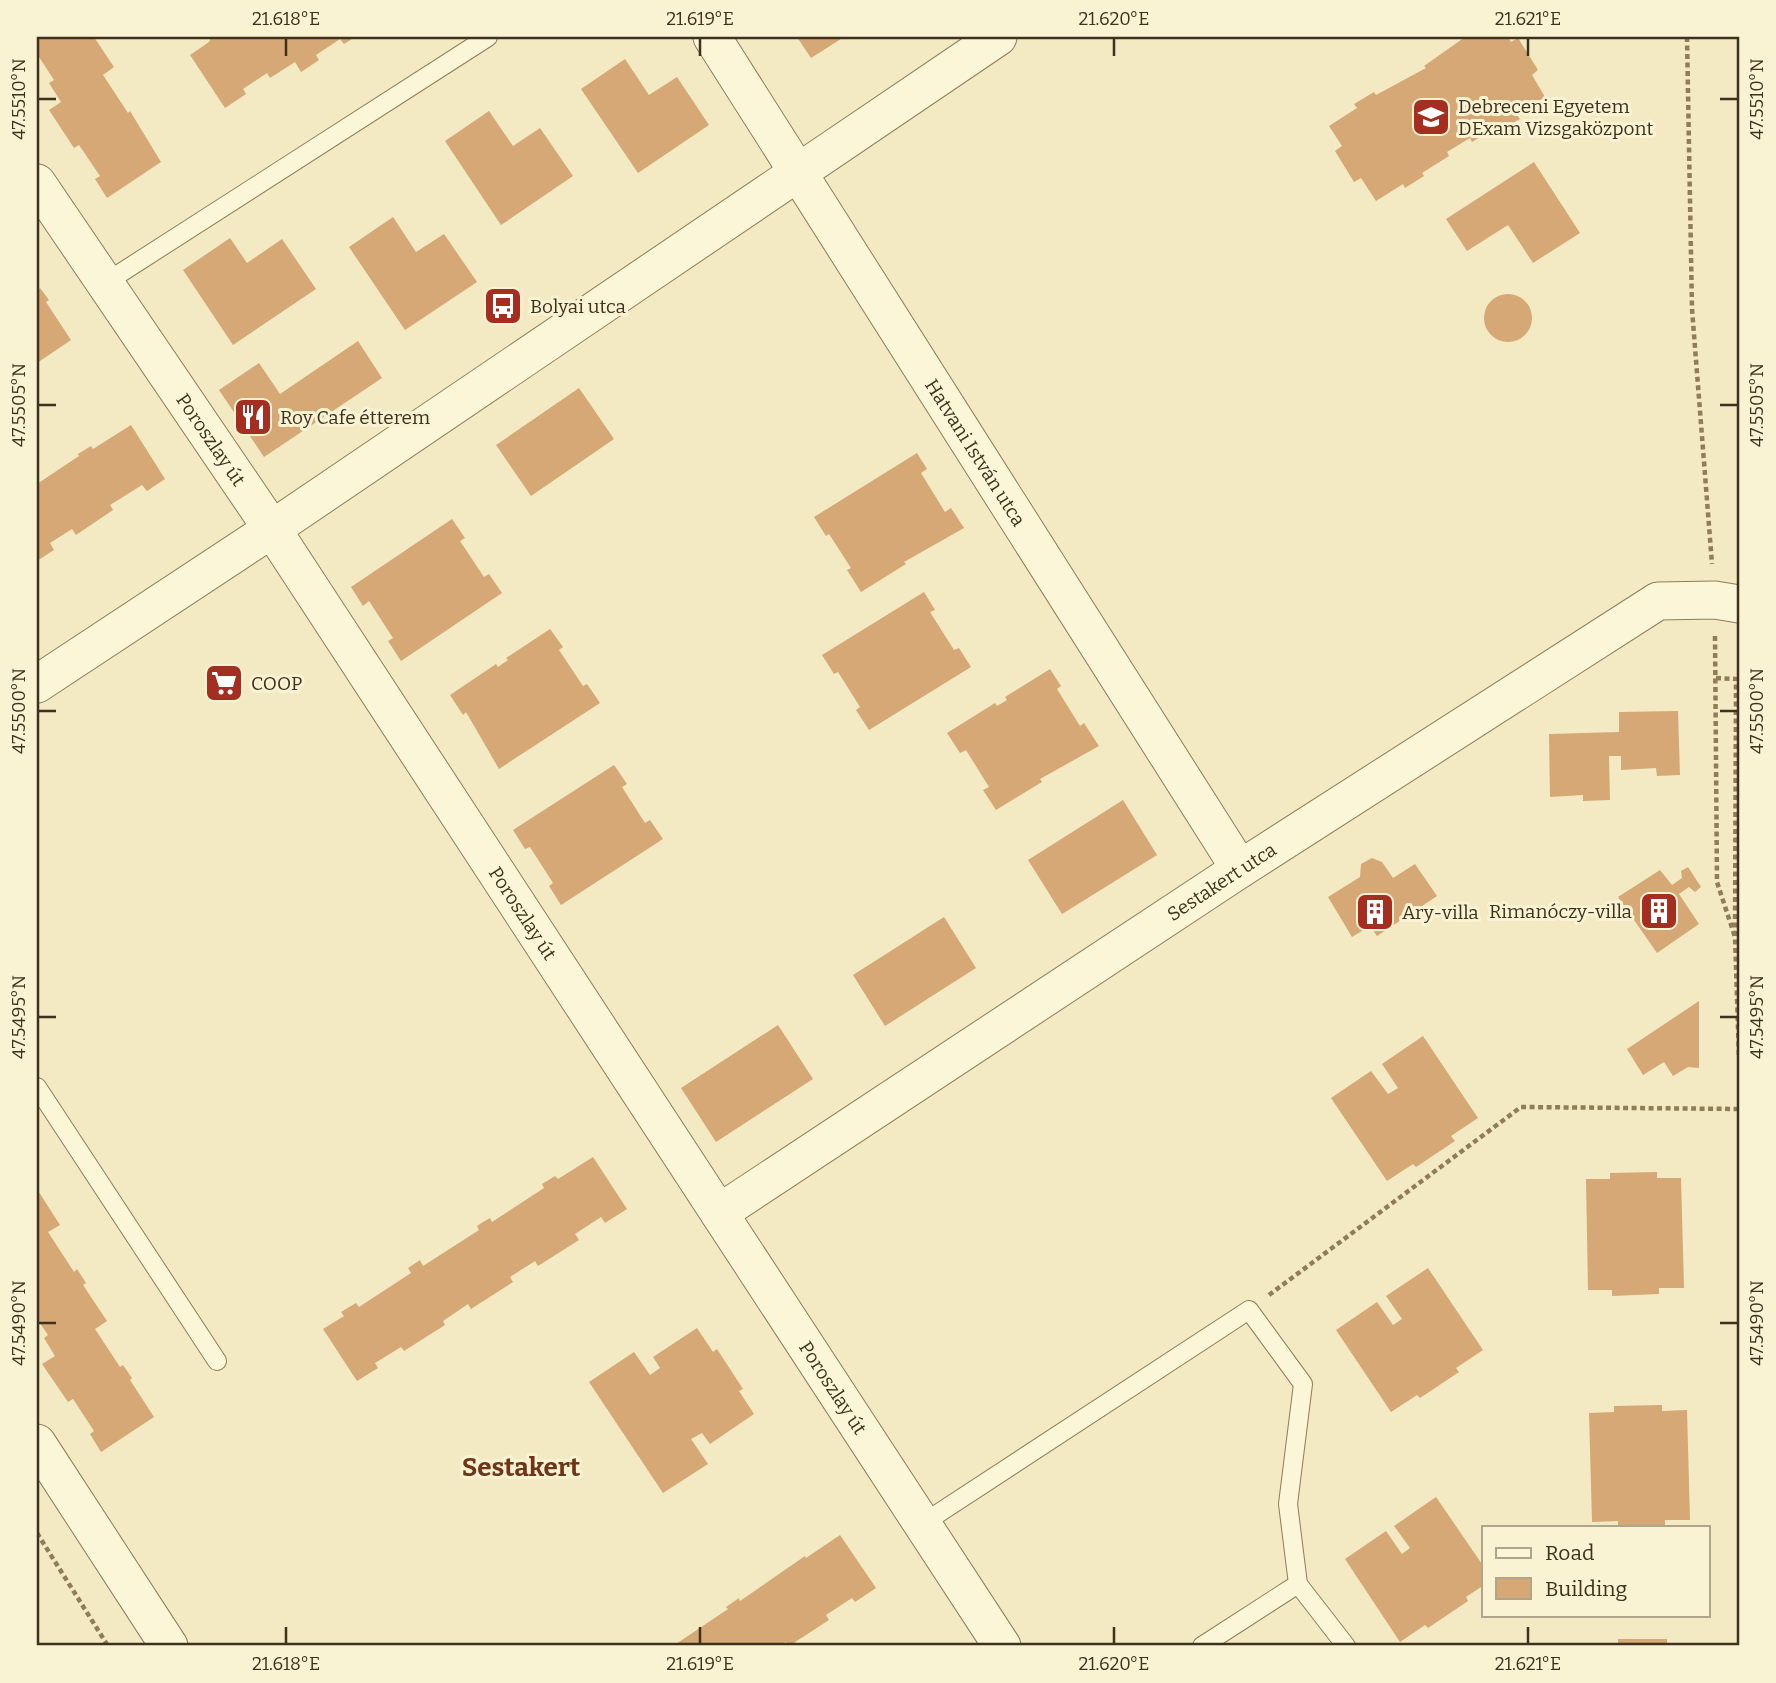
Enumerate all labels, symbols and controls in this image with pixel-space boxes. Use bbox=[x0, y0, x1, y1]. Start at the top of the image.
text: 21.618°E bbox=[252, 8, 320, 30]
text: 21.619°E bbox=[666, 8, 734, 30]
text: 21.620°E bbox=[1078, 8, 1150, 30]
text: 21.621°E bbox=[1495, 8, 1561, 30]
text: 47.5510°N bbox=[8, 58, 30, 140]
text: 47.5510°N bbox=[1746, 58, 1768, 140]
place label: Debreceni Egyetem DExam Vizsgaközpont bbox=[1458, 95, 1653, 140]
school or university icon: Debreceni Egyetem DExam Vizsgaközpont bbox=[1410, 96, 1452, 138]
bus stop icon: Bolyai utca bbox=[482, 285, 524, 327]
place label: Bolyai utca bbox=[530, 295, 626, 318]
text: 47.5505°N bbox=[8, 363, 30, 447]
text: 47.5505°N bbox=[1746, 363, 1768, 447]
street label: Hatvani István utca bbox=[920, 375, 1031, 531]
street label: Poroszlay út bbox=[172, 389, 251, 490]
restaurant icon: Roy Cafe étterem bbox=[232, 396, 274, 438]
place label: Roy Cafe étterem bbox=[280, 406, 430, 429]
supermarket icon: COOP bbox=[203, 662, 245, 704]
text: 47.5500°N bbox=[8, 668, 30, 754]
text: 47.5500°N bbox=[1746, 668, 1768, 754]
place label: COOP bbox=[251, 672, 302, 695]
street label: Sestakert utca bbox=[1163, 837, 1281, 926]
street label: Poroszlay út bbox=[484, 862, 562, 964]
building icon: Rimanóczy-villa bbox=[1638, 890, 1680, 932]
building icon: Ary-villa bbox=[1354, 891, 1396, 933]
place label: Rimanóczy-villa bbox=[1489, 900, 1633, 923]
place label: Ary-villa bbox=[1402, 901, 1479, 924]
text: 47.5495°N bbox=[8, 975, 30, 1059]
text: 47.5495°N bbox=[1746, 975, 1768, 1059]
text: 47.5490°N bbox=[8, 1280, 30, 1366]
text: 47.5490°N bbox=[1746, 1280, 1768, 1366]
street label: Poroszlay út bbox=[794, 1337, 872, 1439]
district label: Sestakert bbox=[462, 1452, 581, 1483]
legend bbox=[1482, 1526, 1710, 1616]
text: Road bbox=[1545, 1540, 1594, 1566]
text: Building bbox=[1545, 1576, 1628, 1602]
text: 21.618°E bbox=[252, 1653, 320, 1675]
text: 21.619°E bbox=[666, 1653, 734, 1675]
text: 21.620°E bbox=[1078, 1653, 1150, 1675]
text: 21.621°E bbox=[1495, 1653, 1561, 1675]

